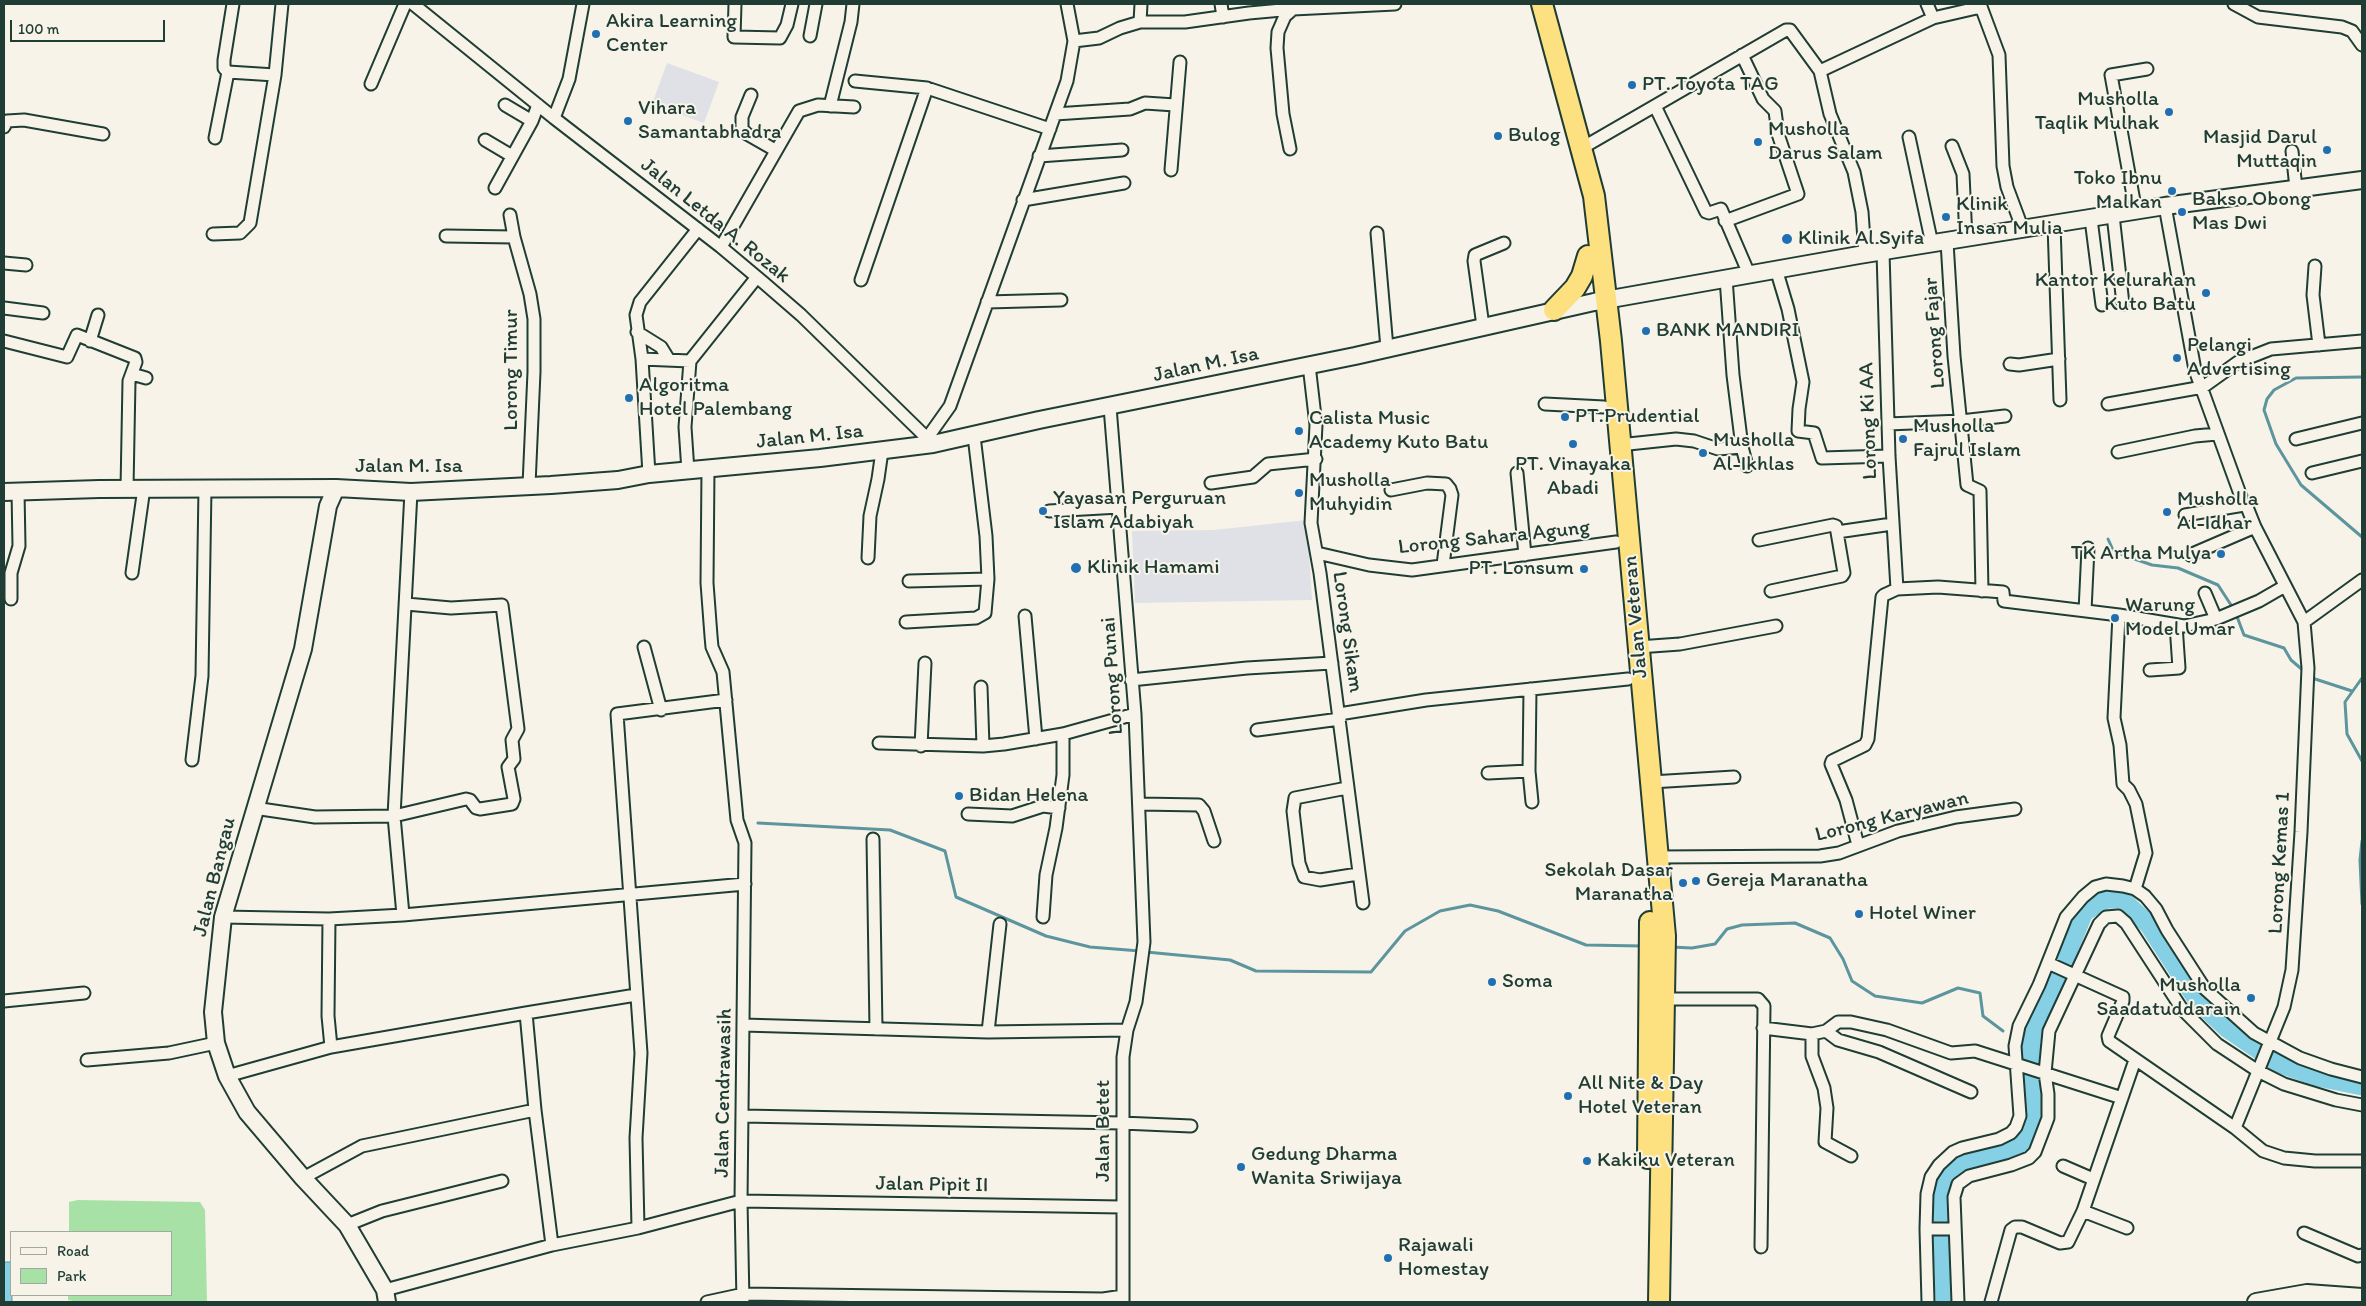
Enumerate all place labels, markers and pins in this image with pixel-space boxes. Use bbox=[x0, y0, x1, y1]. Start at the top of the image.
place label: Akira Learning Center bbox=[606, 9, 737, 59]
marker: Akira Learning Center bbox=[590, 28, 602, 40]
place label: PT. Toyota TAG bbox=[1642, 72, 1779, 98]
marker: PT. Toyota TAG bbox=[1626, 79, 1638, 91]
place label: Musholla Taqlik Mulhak bbox=[2035, 87, 2159, 137]
place label: Vihara Samantabhadra bbox=[638, 96, 781, 146]
marker: Musholla Taqlik Mulhak bbox=[2163, 106, 2175, 118]
marker: Vihara Samantabhadra bbox=[622, 115, 634, 127]
place label: Musholla Darus Salam bbox=[1768, 117, 1883, 167]
place label: Bulog bbox=[1508, 123, 1560, 149]
place label: Masjid Darul Muttaqin bbox=[2203, 125, 2317, 175]
marker: Bulog bbox=[1492, 130, 1504, 142]
marker: Musholla Darus Salam bbox=[1752, 136, 1764, 148]
marker: Masjid Darul Muttaqin bbox=[2321, 144, 2333, 156]
place label: Toko Ibnu Malkan bbox=[2074, 166, 2162, 216]
marker: Toko Ibnu Malkan bbox=[2166, 185, 2178, 197]
place label: Bakso Obong Mas Dwi bbox=[2192, 187, 2311, 237]
place label: Klinik Insan Mulia bbox=[1956, 192, 2063, 242]
marker: Bakso Obong Mas Dwi bbox=[2176, 206, 2188, 218]
marker: Klinik Insan Mulia bbox=[1940, 211, 1952, 223]
place label: Klinik Al Syifa bbox=[1798, 226, 1924, 252]
marker: Klinik Al Syifa bbox=[1780, 232, 1794, 246]
place label: Kantor Kelurahan Kuto Batu bbox=[2035, 268, 2196, 318]
marker: Kantor Kelurahan Kuto Batu bbox=[2200, 287, 2212, 299]
place label: BANK MANDIRI bbox=[1656, 318, 1799, 344]
marker: BANK MANDIRI bbox=[1640, 325, 1652, 337]
place label: Pelangi Advertising bbox=[2187, 333, 2291, 383]
marker: Pelangi Advertising bbox=[2171, 352, 2183, 364]
place label: Algoritma Hotel Palembang bbox=[639, 373, 792, 423]
marker: Algoritma Hotel Palembang bbox=[623, 392, 635, 404]
place label: PT.Prudential bbox=[1575, 404, 1699, 430]
place label: Calista Music Academy Kuto Batu bbox=[1309, 406, 1488, 456]
marker: PT.Prudential bbox=[1559, 411, 1571, 423]
place label: Musholla Fajrul Islam bbox=[1913, 414, 2021, 464]
marker: Calista Music Academy Kuto Batu bbox=[1293, 425, 1305, 437]
place label: Musholla Al-Ikhlas bbox=[1713, 428, 1795, 478]
marker: Musholla Fajrul Islam bbox=[1897, 433, 1909, 445]
marker: PT. Vinayaka Abadi bbox=[1567, 438, 1579, 450]
marker: Musholla Al-Ikhlas bbox=[1697, 447, 1709, 459]
place label: PT. Vinayaka Abadi bbox=[1515, 452, 1631, 502]
place label: Musholla Muhyidin bbox=[1309, 468, 1392, 518]
place label: Yayasan Perguruan Islam Adabiyah bbox=[1053, 486, 1226, 536]
marker: Musholla Muhyidin bbox=[1293, 487, 1305, 499]
place label: Musholla Al-Idhar bbox=[2177, 487, 2259, 537]
marker: Yayasan Perguruan Islam Adabiyah bbox=[1037, 505, 1049, 517]
marker: Musholla Al-Idhar bbox=[2161, 506, 2173, 518]
place label: TK Artha Mulya bbox=[2071, 541, 2211, 567]
marker: TK Artha Mulya bbox=[2215, 548, 2227, 560]
place label: Klinik Hamami bbox=[1087, 555, 1220, 581]
place label: PT. Lonsum bbox=[1469, 556, 1574, 582]
marker: Klinik Hamami bbox=[1069, 561, 1083, 575]
marker: PT. Lonsum bbox=[1578, 563, 1590, 575]
place label: Warung Model Umar bbox=[2125, 593, 2235, 643]
marker: Warung Model Umar bbox=[2109, 612, 2121, 624]
place label: Bidan Helena bbox=[969, 783, 1088, 809]
marker: Bidan Helena bbox=[953, 790, 965, 802]
place label: Sekolah Dasar Maranatha bbox=[1544, 858, 1673, 908]
place label: Gereja Maranatha bbox=[1706, 868, 1868, 894]
marker: Gereja Maranatha bbox=[1690, 875, 1702, 887]
marker: Sekolah Dasar Maranatha bbox=[1677, 877, 1689, 889]
place label: Hotel Winer bbox=[1869, 901, 1976, 927]
marker: Hotel Winer bbox=[1853, 908, 1865, 920]
place label: Soma bbox=[1502, 969, 1553, 995]
place label: Musholla Saadatuddarain bbox=[2097, 973, 2241, 1023]
marker: Soma bbox=[1486, 976, 1498, 988]
marker: Musholla Saadatuddarain bbox=[2245, 992, 2257, 1004]
place label: All Nite & Day Hotel Veteran bbox=[1578, 1071, 1703, 1121]
marker: All Nite & Day Hotel Veteran bbox=[1562, 1090, 1574, 1102]
place label: Gedung Dharma Wanita Sriwijaya bbox=[1251, 1142, 1402, 1192]
place label: Kakiku Veteran bbox=[1597, 1148, 1735, 1174]
marker: Kakiku Veteran bbox=[1581, 1155, 1593, 1167]
marker: Gedung Dharma Wanita Sriwijaya bbox=[1235, 1161, 1247, 1173]
place label: Rajawali Homestay bbox=[1398, 1233, 1489, 1283]
marker: Rajawali Homestay bbox=[1382, 1252, 1394, 1264]

